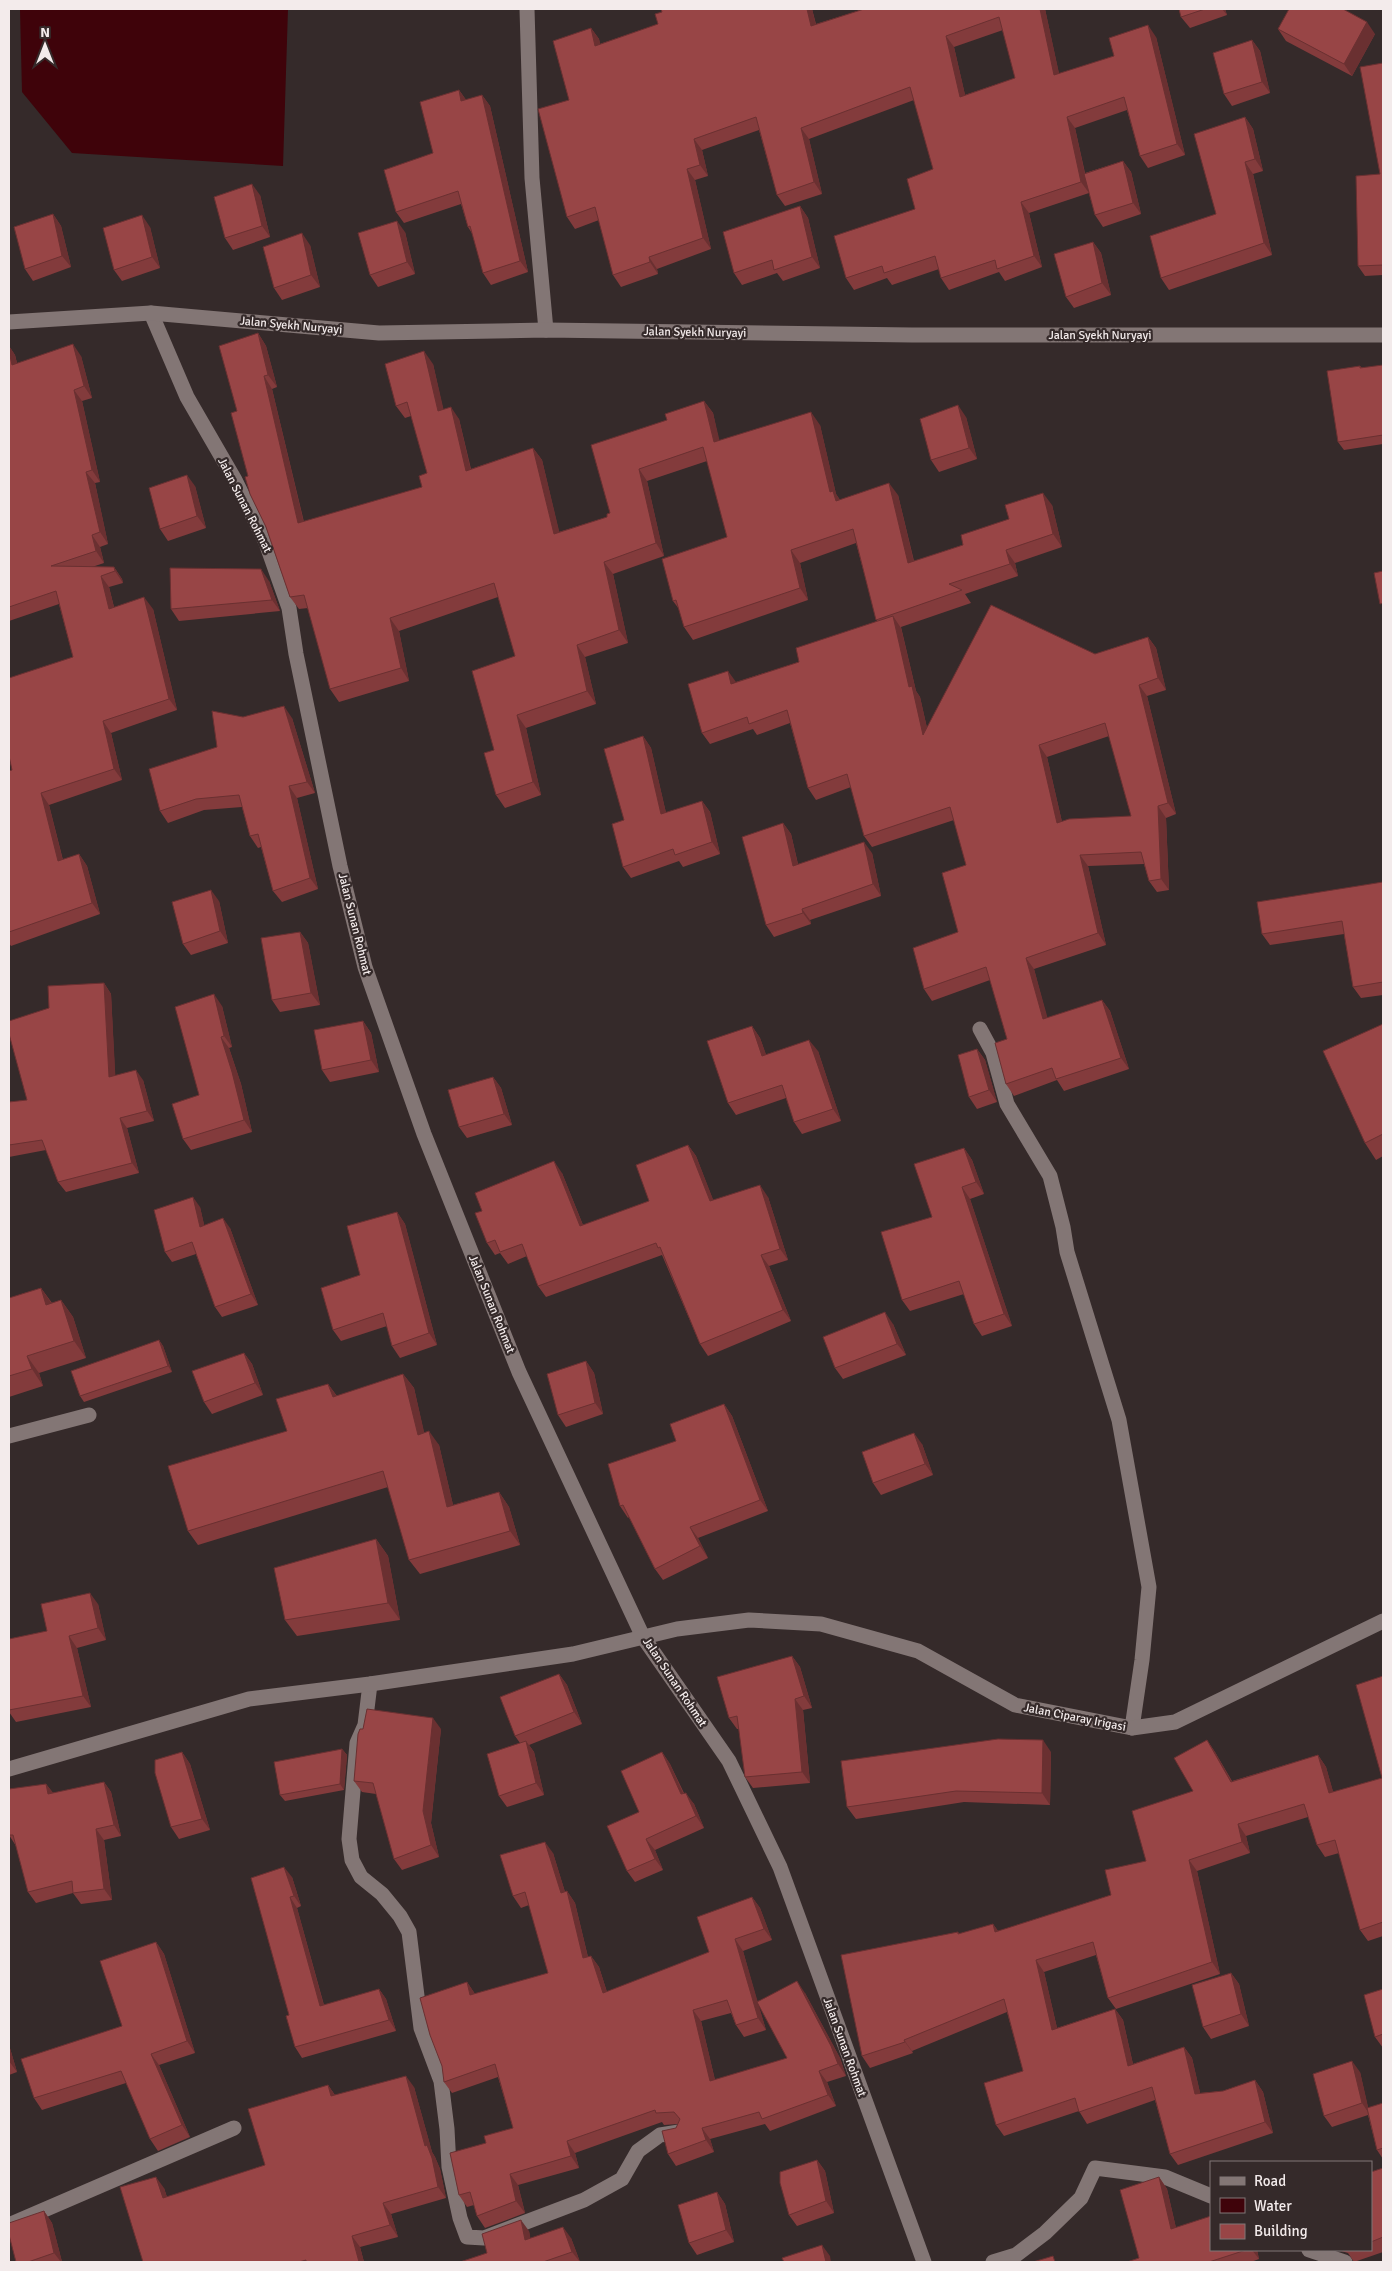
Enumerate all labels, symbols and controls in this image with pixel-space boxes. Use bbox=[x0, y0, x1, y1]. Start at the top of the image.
north arrow bbox=[20, 20, 70, 70]
text: N bbox=[40, 24, 50, 41]
street label: Jalan Syekh Nuryayi bbox=[239, 314, 343, 337]
street label: Jalan Syekh Nuryayi bbox=[643, 324, 747, 341]
street label: Jalan Syekh Nuryayi bbox=[1049, 328, 1151, 343]
street label: Jalan Sunan Rohmat bbox=[214, 455, 275, 555]
street label: Jalan Sunan Rohmat bbox=[335, 872, 374, 977]
street label: Jalan Sunan Rohmat bbox=[465, 1253, 518, 1355]
street label: Jalan Sunan Rohmat bbox=[639, 1635, 710, 1730]
street label: Jalan Ciparay Irigasi bbox=[1023, 1700, 1127, 1735]
street label: Jalan Sunan Rohmat bbox=[820, 1995, 869, 2099]
legend bbox=[1210, 2161, 1372, 2251]
text: Road bbox=[1254, 2172, 1286, 2190]
text: Water bbox=[1254, 2197, 1292, 2215]
text: Building bbox=[1254, 2222, 1308, 2240]

